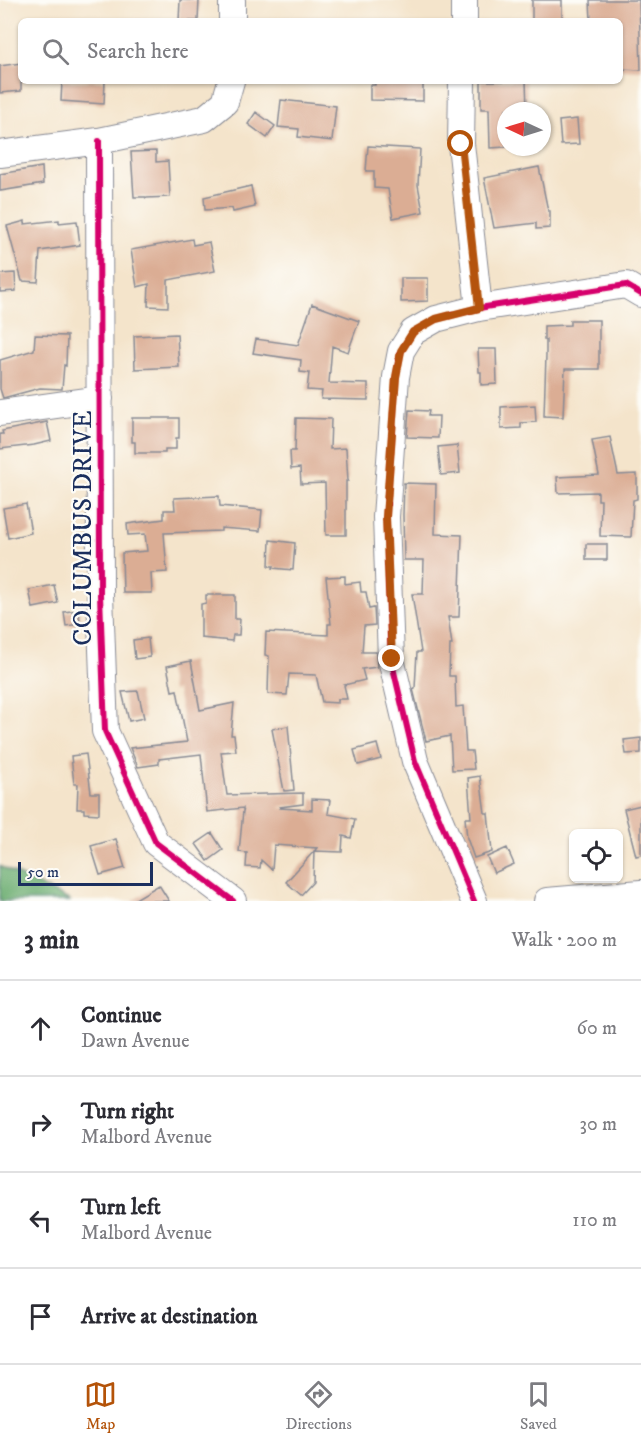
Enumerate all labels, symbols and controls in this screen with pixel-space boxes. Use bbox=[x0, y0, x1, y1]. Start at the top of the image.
search box bbox=[18, 18, 623, 84]
icon: search bbox=[39, 35, 72, 68]
text: Search here bbox=[87, 38, 189, 65]
north arrow bbox=[497, 102, 551, 156]
route start bbox=[447, 130, 473, 156]
street label: COLUMBUS DRIVE bbox=[67, 410, 100, 646]
route end bbox=[378, 645, 404, 671]
map controls bbox=[569, 829, 623, 883]
button: locate bbox=[569, 829, 623, 883]
scale bar bbox=[18, 859, 153, 886]
text: 50 m bbox=[27, 862, 59, 882]
text: 3 min bbox=[24, 924, 79, 957]
text: Walk · 200 m bbox=[511, 928, 617, 953]
text: Continue bbox=[81, 1002, 162, 1029]
icon: ahead bbox=[24, 1012, 57, 1045]
text: 60 m bbox=[577, 1016, 617, 1041]
text: Dawn Avenue bbox=[81, 1029, 190, 1054]
text: Turn right bbox=[81, 1098, 174, 1125]
icon: right bbox=[24, 1108, 57, 1141]
text: 30 m bbox=[579, 1112, 617, 1137]
text: Malbord Avenue bbox=[81, 1125, 212, 1150]
text: Turn left bbox=[81, 1194, 161, 1221]
icon: left bbox=[24, 1204, 57, 1237]
text: 110 m bbox=[572, 1208, 617, 1233]
text: Malbord Avenue bbox=[81, 1221, 212, 1246]
icon: arrive bbox=[24, 1300, 57, 1333]
text: Arrive at destination bbox=[81, 1303, 258, 1330]
tab: Map bbox=[84, 1378, 117, 1434]
tab: Directions bbox=[285, 1378, 352, 1434]
tab: Saved bbox=[520, 1378, 557, 1434]

